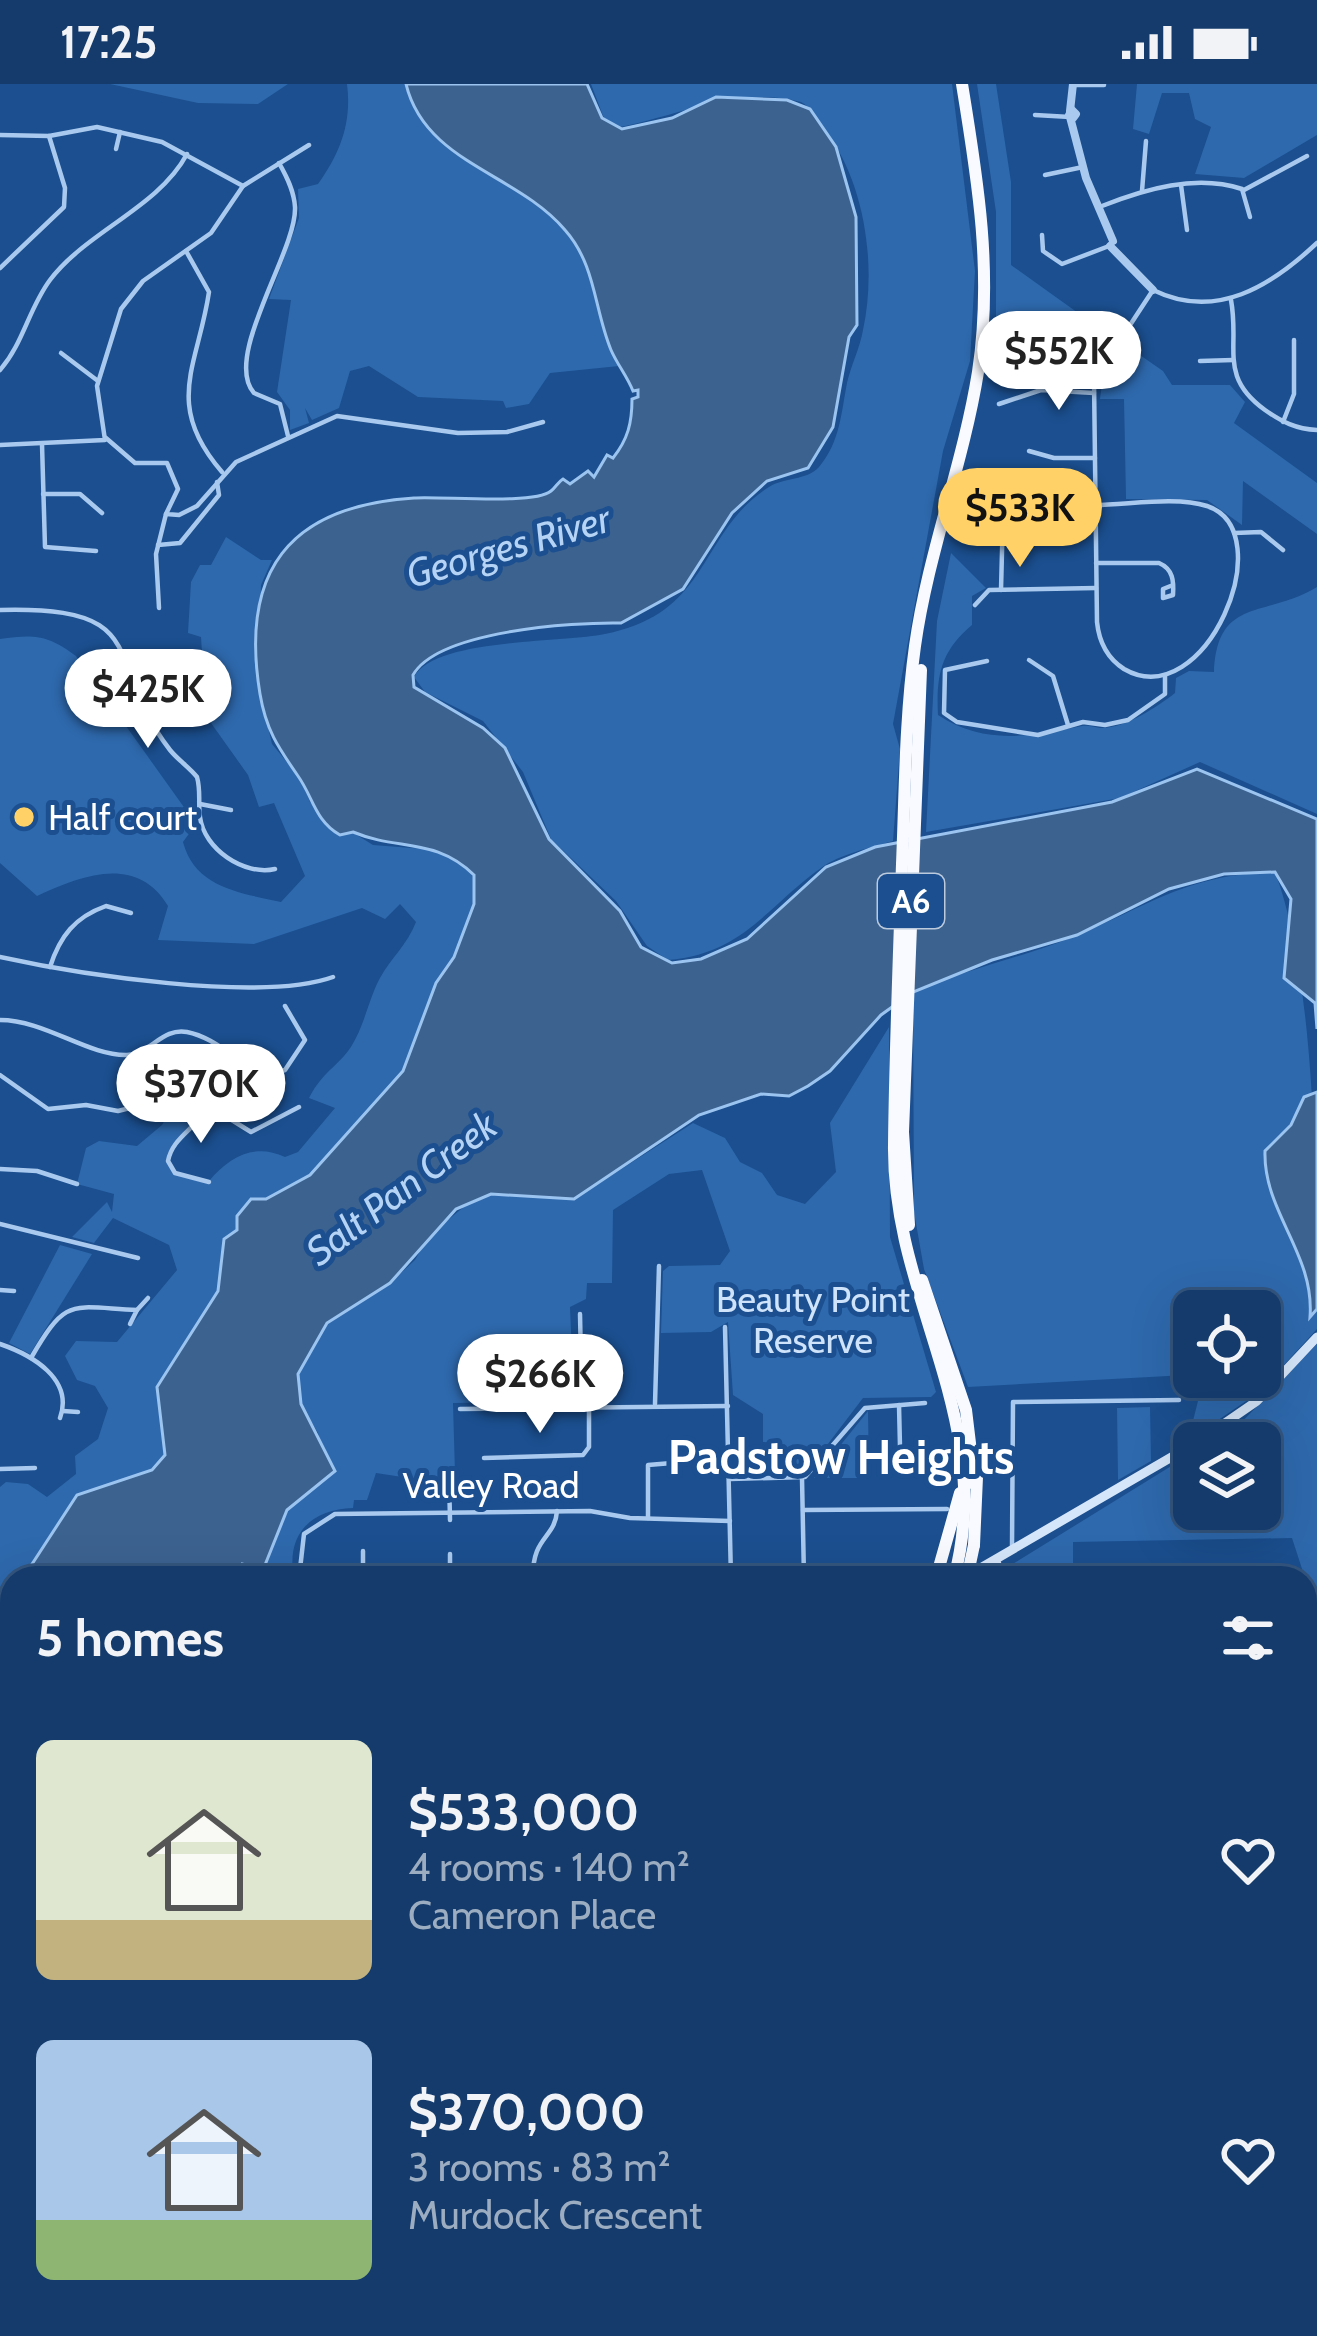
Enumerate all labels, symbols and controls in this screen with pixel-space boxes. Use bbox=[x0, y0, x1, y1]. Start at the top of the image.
text: 17:25 bbox=[60, 15, 158, 69]
pin: $552K bbox=[975, 311, 1143, 413]
text: $552K bbox=[1004, 326, 1114, 374]
pin: $533K bbox=[936, 468, 1104, 570]
text: $533K bbox=[965, 483, 1075, 531]
water label: Georges River bbox=[401, 493, 617, 598]
pin: $425K bbox=[64, 649, 232, 751]
text: $425K bbox=[92, 664, 204, 712]
place label: Half court bbox=[48, 795, 197, 839]
marker: Half court bbox=[11, 804, 37, 830]
road number: A6 bbox=[878, 874, 944, 928]
pin: $370K bbox=[117, 1044, 285, 1146]
text: $370K bbox=[143, 1059, 259, 1107]
water label: Salt Pan Creek bbox=[296, 1100, 507, 1275]
park label: Beauty Point Reserve bbox=[716, 1277, 910, 1362]
map controls bbox=[1173, 1290, 1281, 1530]
button: locate bbox=[1173, 1290, 1281, 1398]
pin: $266K bbox=[456, 1334, 624, 1436]
text: $266K bbox=[484, 1349, 596, 1397]
button: layers bbox=[1173, 1422, 1281, 1530]
district label: Padstow Heights bbox=[668, 1428, 1014, 1486]
street label: Valley Road bbox=[402, 1463, 580, 1507]
icon: filters bbox=[1215, 1605, 1281, 1671]
text: 5 homes bbox=[36, 1607, 224, 1669]
text: $533,000 bbox=[408, 1781, 639, 1843]
icon: home bbox=[132, 1788, 276, 1932]
icon: heart bbox=[1215, 1827, 1281, 1893]
text: 4 rooms · 140 m² bbox=[408, 1843, 690, 1891]
text: Cameron Place bbox=[408, 1891, 656, 1939]
text: $370,000 bbox=[408, 2081, 645, 2143]
icon: home bbox=[132, 2088, 276, 2232]
icon: heart bbox=[1215, 2127, 1281, 2193]
text: 3 rooms · 83 m² bbox=[408, 2143, 670, 2191]
text: Murdock Crescent bbox=[408, 2191, 702, 2239]

